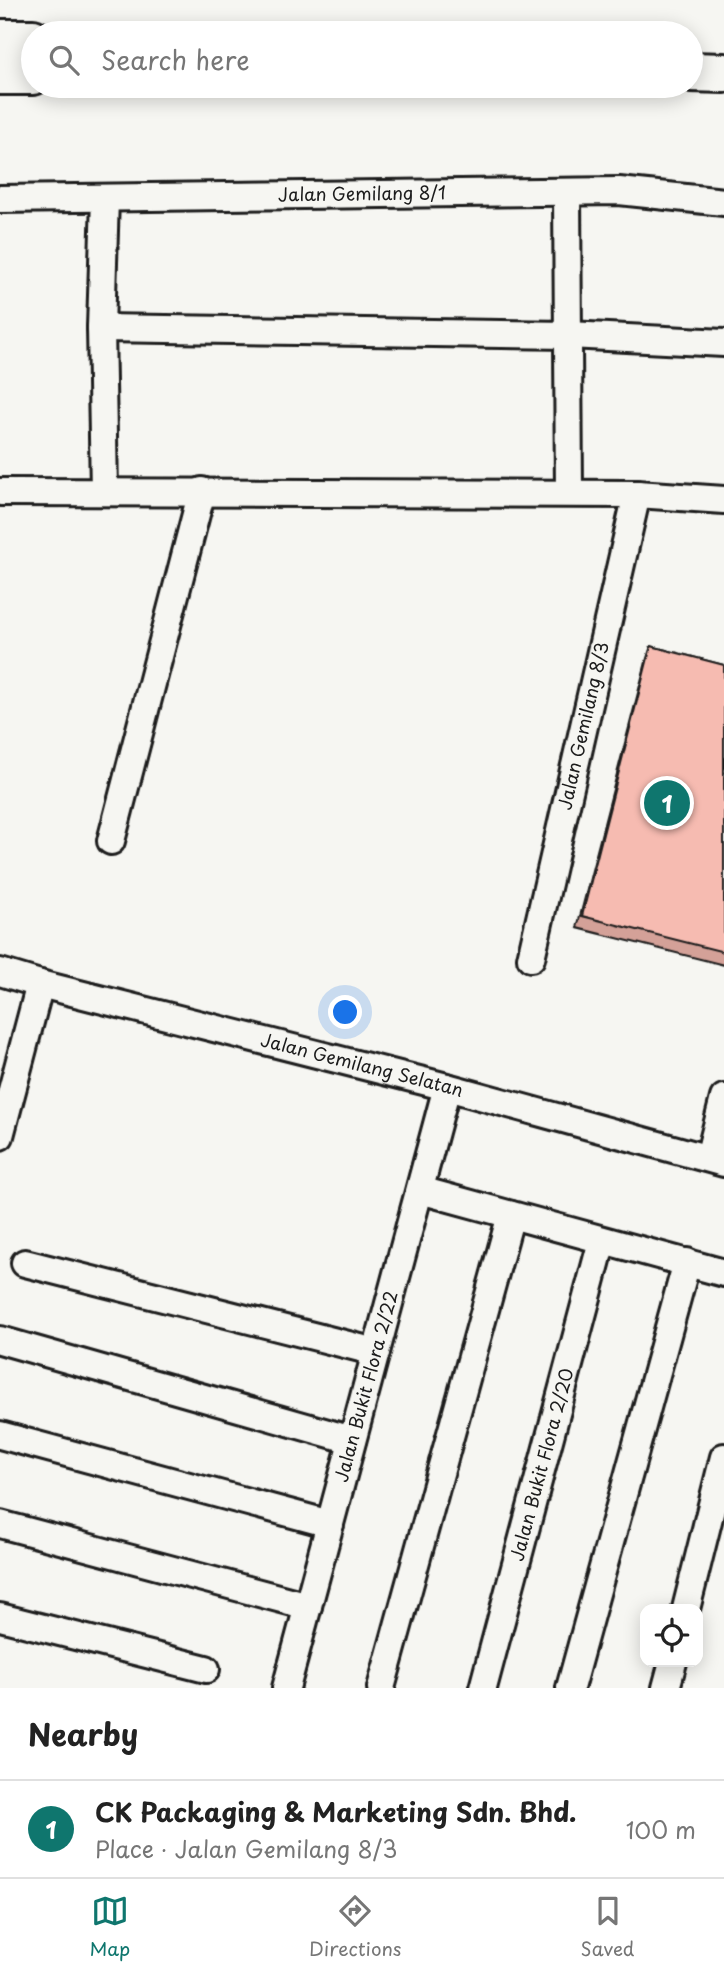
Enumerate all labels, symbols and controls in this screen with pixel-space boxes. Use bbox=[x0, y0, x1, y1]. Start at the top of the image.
search box bbox=[21, 21, 703, 98]
text: Search here bbox=[101, 40, 250, 79]
icon: search bbox=[45, 41, 83, 79]
street label: Jalan Gemilang 8/1 bbox=[278, 178, 446, 207]
street label: Jalan Gemilang 8/3 bbox=[550, 639, 615, 812]
pin: 1 bbox=[644, 777, 690, 829]
your location bbox=[328, 995, 362, 1029]
street label: Jalan Gemilang Selatan bbox=[258, 1025, 467, 1103]
street label: Jalan Bukit Flora 2/22 bbox=[327, 1288, 404, 1485]
street label: Jalan Bukit Flora 2/20 bbox=[502, 1365, 580, 1564]
map controls bbox=[640, 1604, 703, 1667]
button: locate bbox=[640, 1604, 703, 1667]
text: Nearby bbox=[28, 1711, 138, 1756]
text: CK Packaging & Marketing Sdn. Bhd. bbox=[95, 1792, 577, 1831]
text: 1 bbox=[46, 1812, 57, 1847]
text: 100 m bbox=[626, 1812, 696, 1847]
text: Place · Jalan Gemilang 8/3 bbox=[95, 1831, 397, 1866]
tab: Map bbox=[90, 1892, 130, 1962]
tab: Directions bbox=[309, 1892, 402, 1962]
tab: Saved bbox=[581, 1892, 634, 1962]

